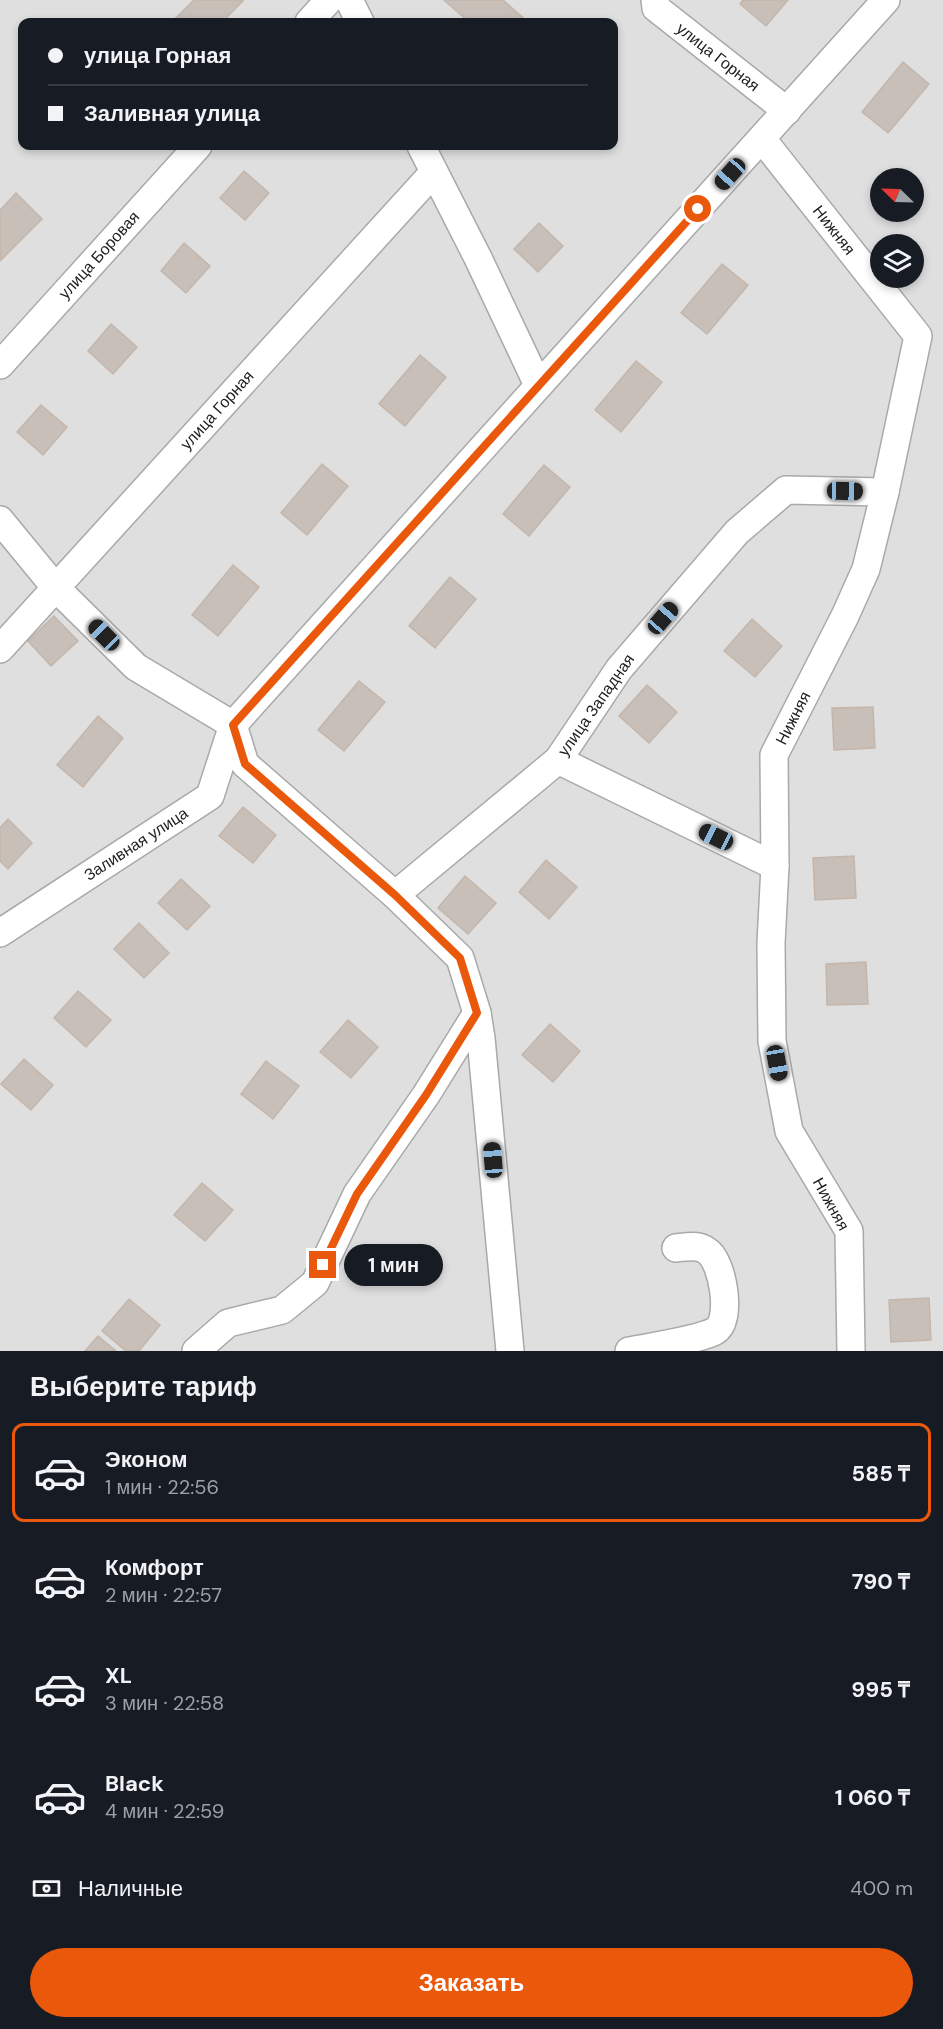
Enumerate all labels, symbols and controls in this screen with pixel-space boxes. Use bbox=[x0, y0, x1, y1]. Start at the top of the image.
street label: улица Горная bbox=[672, 18, 764, 96]
text: улица Горная bbox=[84, 41, 231, 70]
text: Заливная улица bbox=[84, 99, 260, 128]
car bbox=[711, 155, 749, 193]
north arrow bbox=[870, 168, 924, 222]
map controls bbox=[870, 168, 924, 288]
route start bbox=[684, 195, 711, 222]
street label: Нижняя bbox=[808, 201, 860, 259]
street label: улица Боровая bbox=[54, 207, 144, 303]
button: layers bbox=[870, 234, 924, 288]
street label: улица Горная bbox=[176, 366, 258, 454]
car bbox=[827, 482, 863, 500]
car bbox=[644, 599, 682, 637]
car bbox=[85, 616, 123, 654]
street label: улица Западная bbox=[553, 650, 639, 760]
street label: Нижняя bbox=[771, 688, 815, 748]
street label: Заливная улица bbox=[80, 802, 192, 885]
car bbox=[696, 821, 736, 853]
car bbox=[765, 1044, 789, 1082]
car bbox=[482, 1141, 504, 1179]
street label: Нижняя bbox=[808, 1174, 854, 1234]
callout: 1 мин bbox=[344, 1244, 443, 1286]
route end bbox=[309, 1251, 336, 1278]
text: 1 мин bbox=[368, 1252, 419, 1278]
text: Выберите тариф bbox=[30, 1369, 257, 1404]
text: Эконом bbox=[105, 1445, 188, 1474]
icon: car bbox=[33, 1446, 87, 1500]
text: 585 ₸ bbox=[852, 1459, 910, 1488]
text: 1 мин · 22:56 bbox=[105, 1474, 219, 1500]
text: Комфорт bbox=[105, 1553, 204, 1582]
icon: car bbox=[33, 1554, 87, 1608]
text: 790 ₸ bbox=[852, 1567, 910, 1596]
text: 2 мин · 22:57 bbox=[105, 1582, 222, 1608]
text: XL bbox=[105, 1661, 132, 1690]
icon: car bbox=[33, 1662, 87, 1716]
text: 995 ₸ bbox=[851, 1675, 910, 1704]
text: 3 мин · 22:58 bbox=[105, 1690, 224, 1716]
text: Black bbox=[105, 1769, 164, 1798]
icon: car bbox=[33, 1770, 87, 1824]
text: 1 060 ₸ bbox=[835, 1783, 910, 1812]
text: 4 мин · 22:59 bbox=[105, 1798, 224, 1824]
icon: cash bbox=[30, 1872, 63, 1905]
text: Наличные bbox=[78, 1874, 183, 1903]
text: 400 m bbox=[850, 1875, 913, 1901]
button: Заказать bbox=[30, 1948, 913, 2017]

